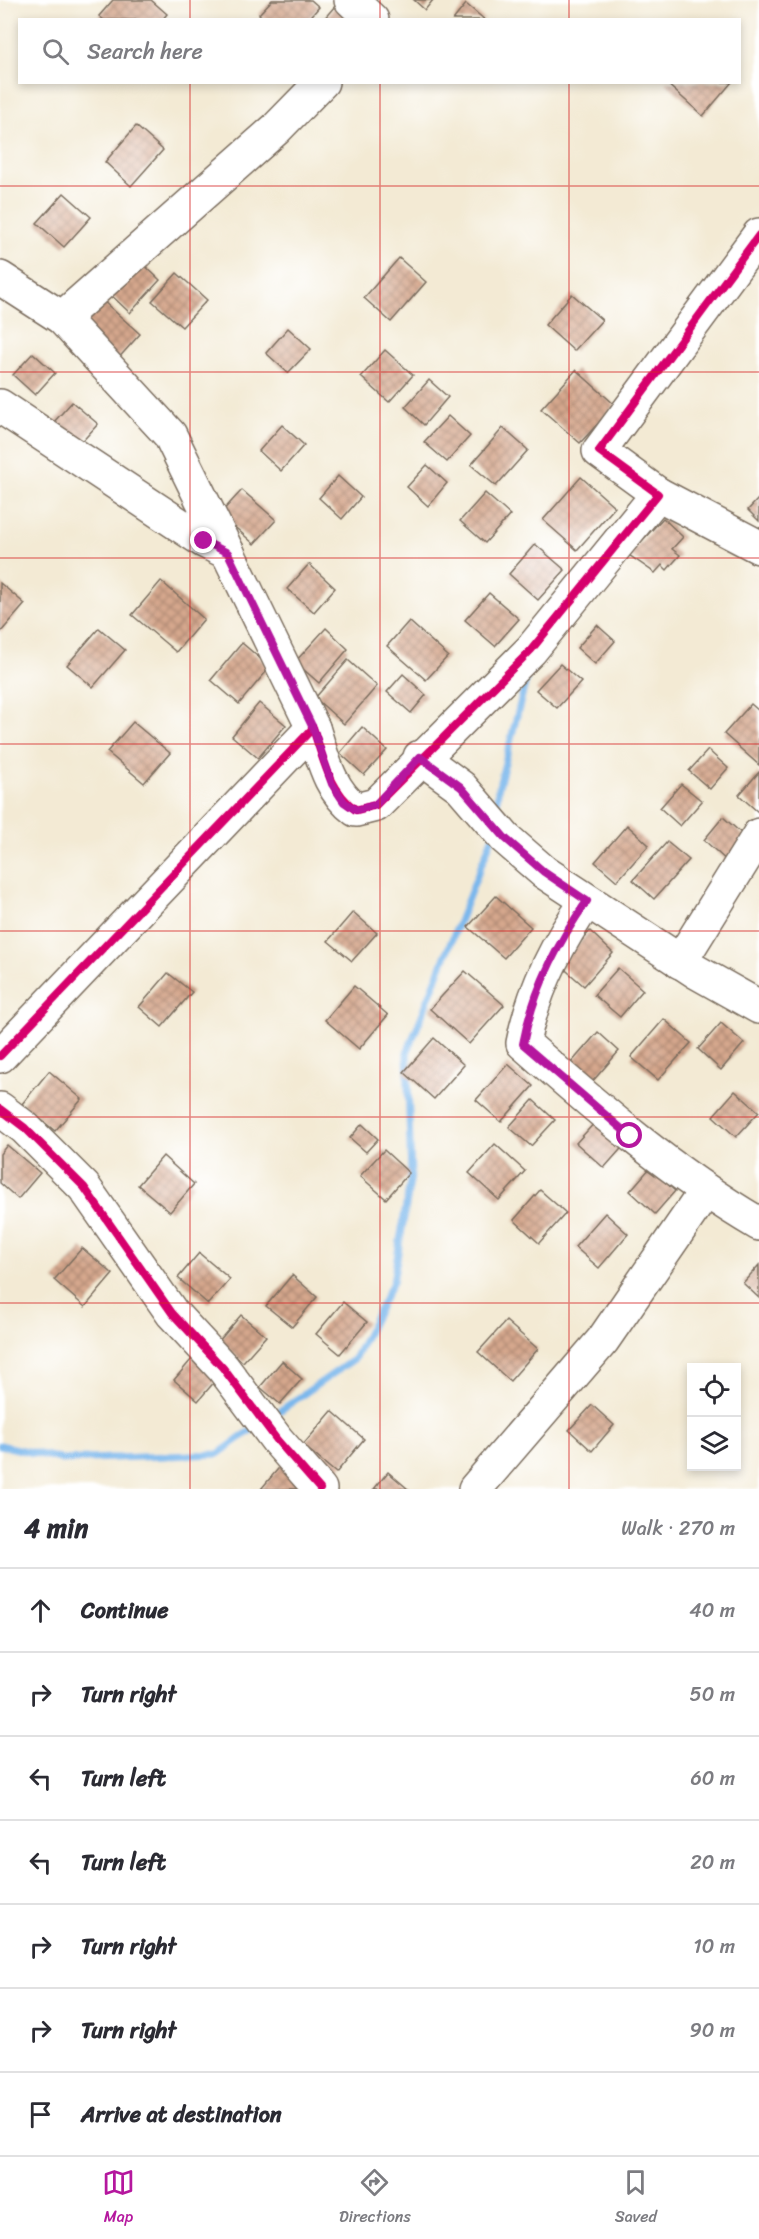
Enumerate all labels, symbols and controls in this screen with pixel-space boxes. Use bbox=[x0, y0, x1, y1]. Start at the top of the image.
search box bbox=[18, 18, 741, 84]
text: Search here bbox=[87, 32, 203, 71]
icon: search bbox=[39, 35, 72, 68]
route end bbox=[190, 527, 216, 553]
route start bbox=[616, 1122, 642, 1148]
map controls bbox=[687, 1363, 741, 1471]
button: locate bbox=[687, 1363, 741, 1417]
button: layers bbox=[687, 1417, 741, 1471]
text: 4 min bbox=[24, 1505, 88, 1551]
text: Walk · 270 m bbox=[621, 1511, 735, 1546]
text: Continue bbox=[81, 1591, 169, 1630]
text: 40 m bbox=[689, 1593, 735, 1628]
icon: ahead bbox=[24, 1594, 57, 1627]
text: Turn right bbox=[81, 1675, 176, 1714]
text: 50 m bbox=[690, 1677, 735, 1712]
icon: right bbox=[24, 1678, 57, 1711]
text: Turn left bbox=[81, 1759, 166, 1798]
text: 60 m bbox=[690, 1761, 735, 1796]
icon: left bbox=[24, 1762, 57, 1795]
text: Turn left bbox=[81, 1843, 166, 1882]
text: 20 m bbox=[690, 1845, 735, 1880]
icon: left bbox=[24, 1846, 57, 1879]
text: Turn right bbox=[81, 1927, 176, 1966]
text: 10 m bbox=[693, 1929, 735, 1964]
icon: right bbox=[24, 1930, 57, 1963]
text: Turn right bbox=[81, 2011, 176, 2050]
text: 90 m bbox=[690, 2013, 735, 2048]
icon: right bbox=[24, 2014, 57, 2047]
text: Arrive at destination bbox=[81, 2095, 282, 2134]
icon: arrive bbox=[24, 2098, 57, 2131]
tab: Map bbox=[102, 2166, 135, 2231]
tab: Directions bbox=[339, 2166, 411, 2231]
tab: Saved bbox=[615, 2166, 657, 2231]

